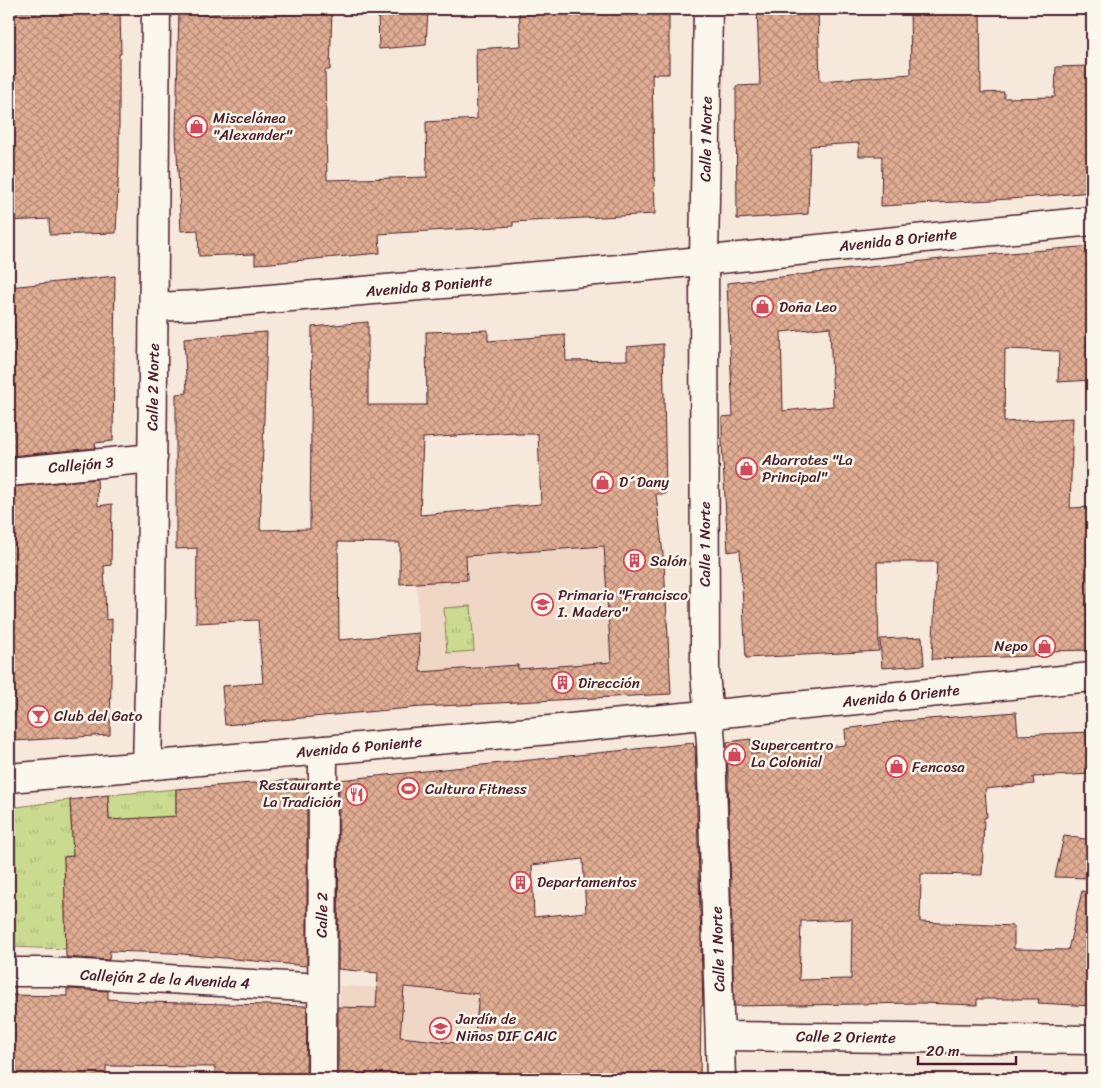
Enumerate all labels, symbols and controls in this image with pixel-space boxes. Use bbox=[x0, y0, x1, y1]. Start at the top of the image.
street label: Calle 1 Norte bbox=[692, 96, 720, 182]
place label: Miscelánea "Alexander" bbox=[213, 105, 293, 148]
shop icon: Miscelánea "Alexander" bbox=[185, 115, 209, 139]
street label: Avenida 8 Oriente bbox=[837, 221, 958, 259]
street label: Avenida 8 Poniente bbox=[364, 267, 494, 305]
place label: Doña Leo bbox=[779, 294, 837, 320]
shop icon: Doña Leo bbox=[751, 295, 775, 319]
street label: Calle 2 Norte bbox=[139, 343, 167, 431]
place label: Abarrotes "La Principal" bbox=[761, 447, 853, 490]
street label: Callejón 3 bbox=[47, 449, 115, 481]
shop icon: Abarrotes "La Principal" bbox=[734, 457, 758, 481]
place label: D´Dany bbox=[619, 469, 669, 495]
shop icon: D´Dany bbox=[591, 470, 615, 494]
street label: Calle 1 Norte bbox=[692, 501, 718, 587]
place label: Salón bbox=[650, 548, 687, 574]
building icon: Salón bbox=[622, 549, 646, 573]
place label: Primaria "Francisco I. Madero" bbox=[557, 582, 688, 625]
school or university icon: Primaria "Francisco I. Madero" bbox=[530, 592, 554, 616]
place label: Nepo bbox=[994, 633, 1028, 659]
shop icon: Nepo bbox=[1032, 634, 1056, 658]
place label: Dirección bbox=[578, 670, 640, 696]
building icon: Dirección bbox=[550, 671, 574, 695]
street label: Avenida 6 Oriente bbox=[840, 677, 961, 715]
place label: Club del Gato bbox=[54, 703, 143, 729]
bar icon: Club del Gato bbox=[26, 704, 50, 728]
street label: Avenida 6 Poniente bbox=[294, 729, 423, 766]
place label: Supercentro La Colonial bbox=[751, 732, 834, 775]
shop icon: Supercentro La Colonial bbox=[723, 742, 747, 766]
place label: Fencosa bbox=[912, 754, 965, 780]
shop icon: Fencosa bbox=[884, 755, 908, 779]
place label: Restaurante La Tradición bbox=[259, 772, 341, 815]
place label: Cultura Fitness bbox=[425, 776, 527, 802]
sports icon: Cultura Fitness bbox=[397, 777, 421, 801]
restaurant icon: Restaurante La Tradición bbox=[345, 782, 369, 806]
place label: Departamentos bbox=[537, 869, 637, 895]
building icon: Departamentos bbox=[509, 870, 533, 894]
street label: Calle 2 bbox=[309, 892, 335, 938]
street label: Calle 1 Norte bbox=[704, 905, 732, 992]
street label: Callejón 2 de la Avenida 4 bbox=[79, 962, 251, 996]
place label: Jardín de Niños DIF CAIC bbox=[455, 1006, 558, 1049]
school or university icon: Jardín de Niños DIF CAIC bbox=[428, 1016, 452, 1040]
street label: Calle 2 Oriente bbox=[796, 1023, 896, 1051]
scale bar bbox=[918, 1033, 1016, 1065]
text: 20 m bbox=[926, 1038, 960, 1064]

